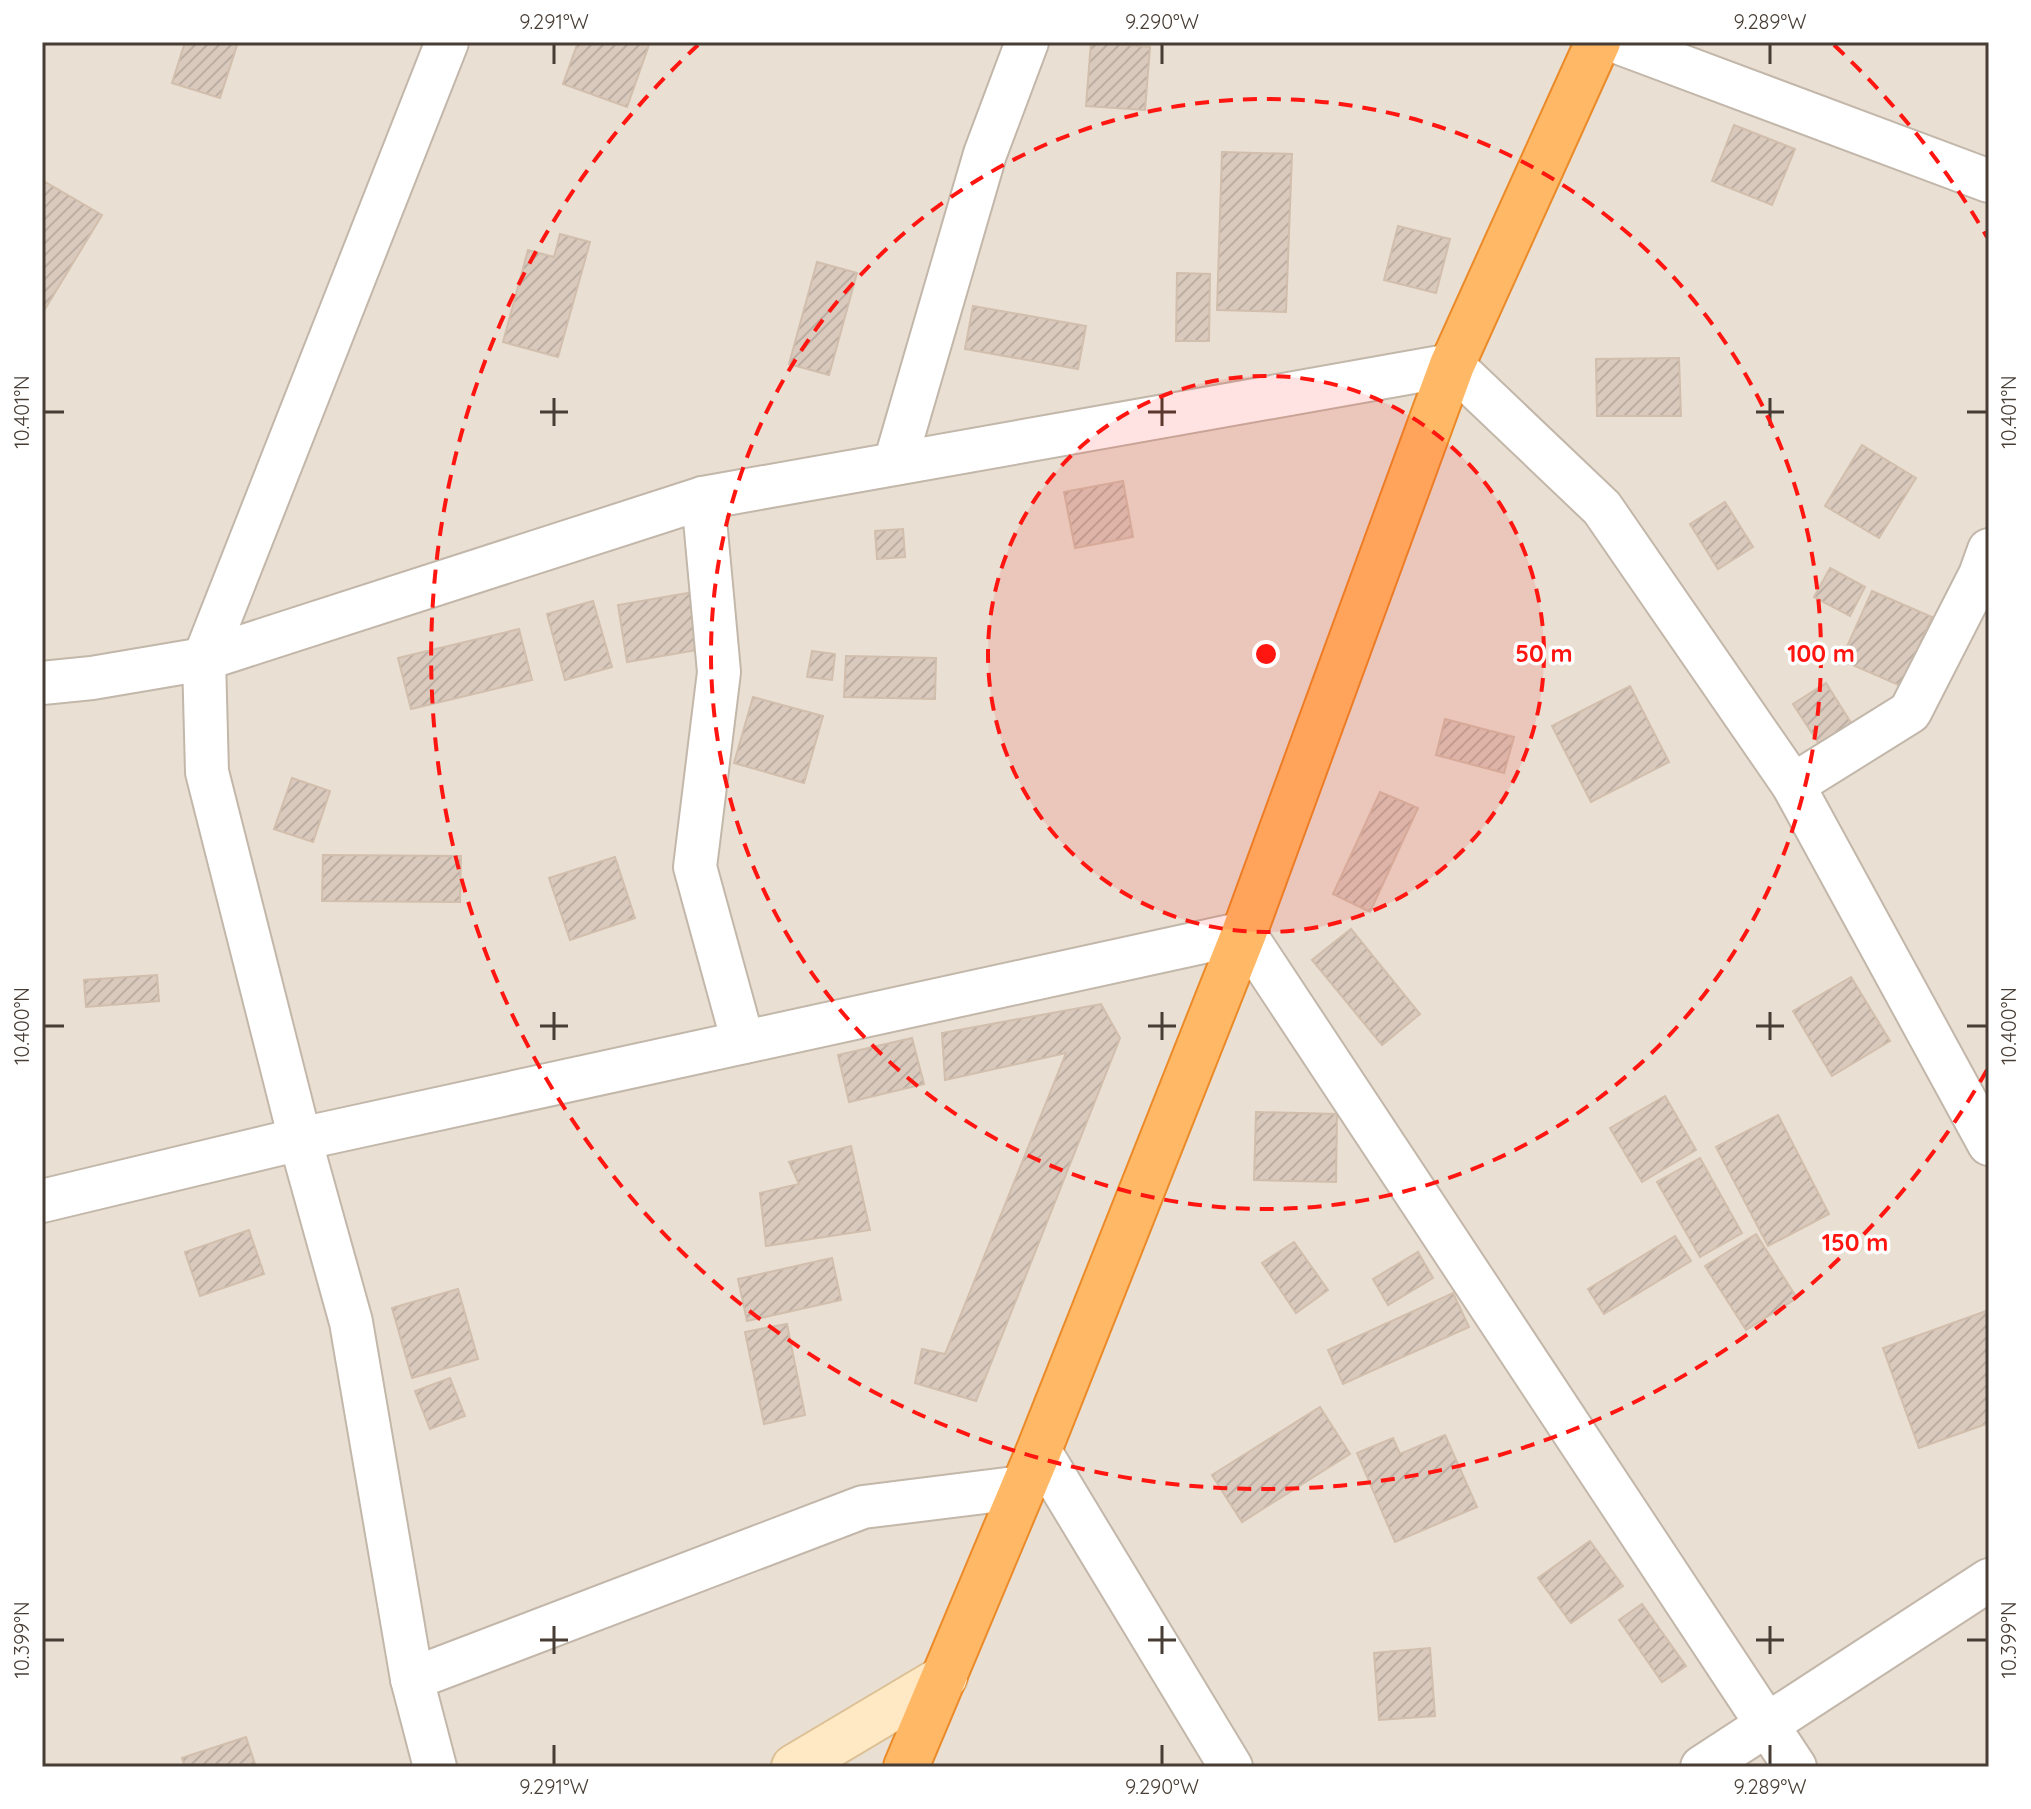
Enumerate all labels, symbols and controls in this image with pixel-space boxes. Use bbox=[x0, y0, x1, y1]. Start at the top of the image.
text: 9.291°W bbox=[519, 9, 589, 34]
text: 9.290°W bbox=[1125, 9, 1199, 34]
text: 9.289°W bbox=[1734, 9, 1806, 34]
text: 10.401°N bbox=[9, 375, 34, 449]
text: 10.401°N bbox=[1996, 375, 2021, 449]
text: 50 m bbox=[1515, 638, 1573, 668]
text: 100 m bbox=[1787, 638, 1855, 668]
centre of rings bbox=[1252, 640, 1280, 668]
text: 10.400°N bbox=[9, 987, 34, 1065]
text: 10.400°N bbox=[1996, 987, 2021, 1065]
text: 150 m bbox=[1822, 1227, 1888, 1257]
text: 10.399°N bbox=[9, 1602, 34, 1678]
text: 10.399°N bbox=[1996, 1602, 2021, 1678]
text: 9.291°W bbox=[519, 1774, 589, 1799]
text: 9.290°W bbox=[1125, 1774, 1199, 1799]
text: 9.289°W bbox=[1734, 1774, 1806, 1799]

